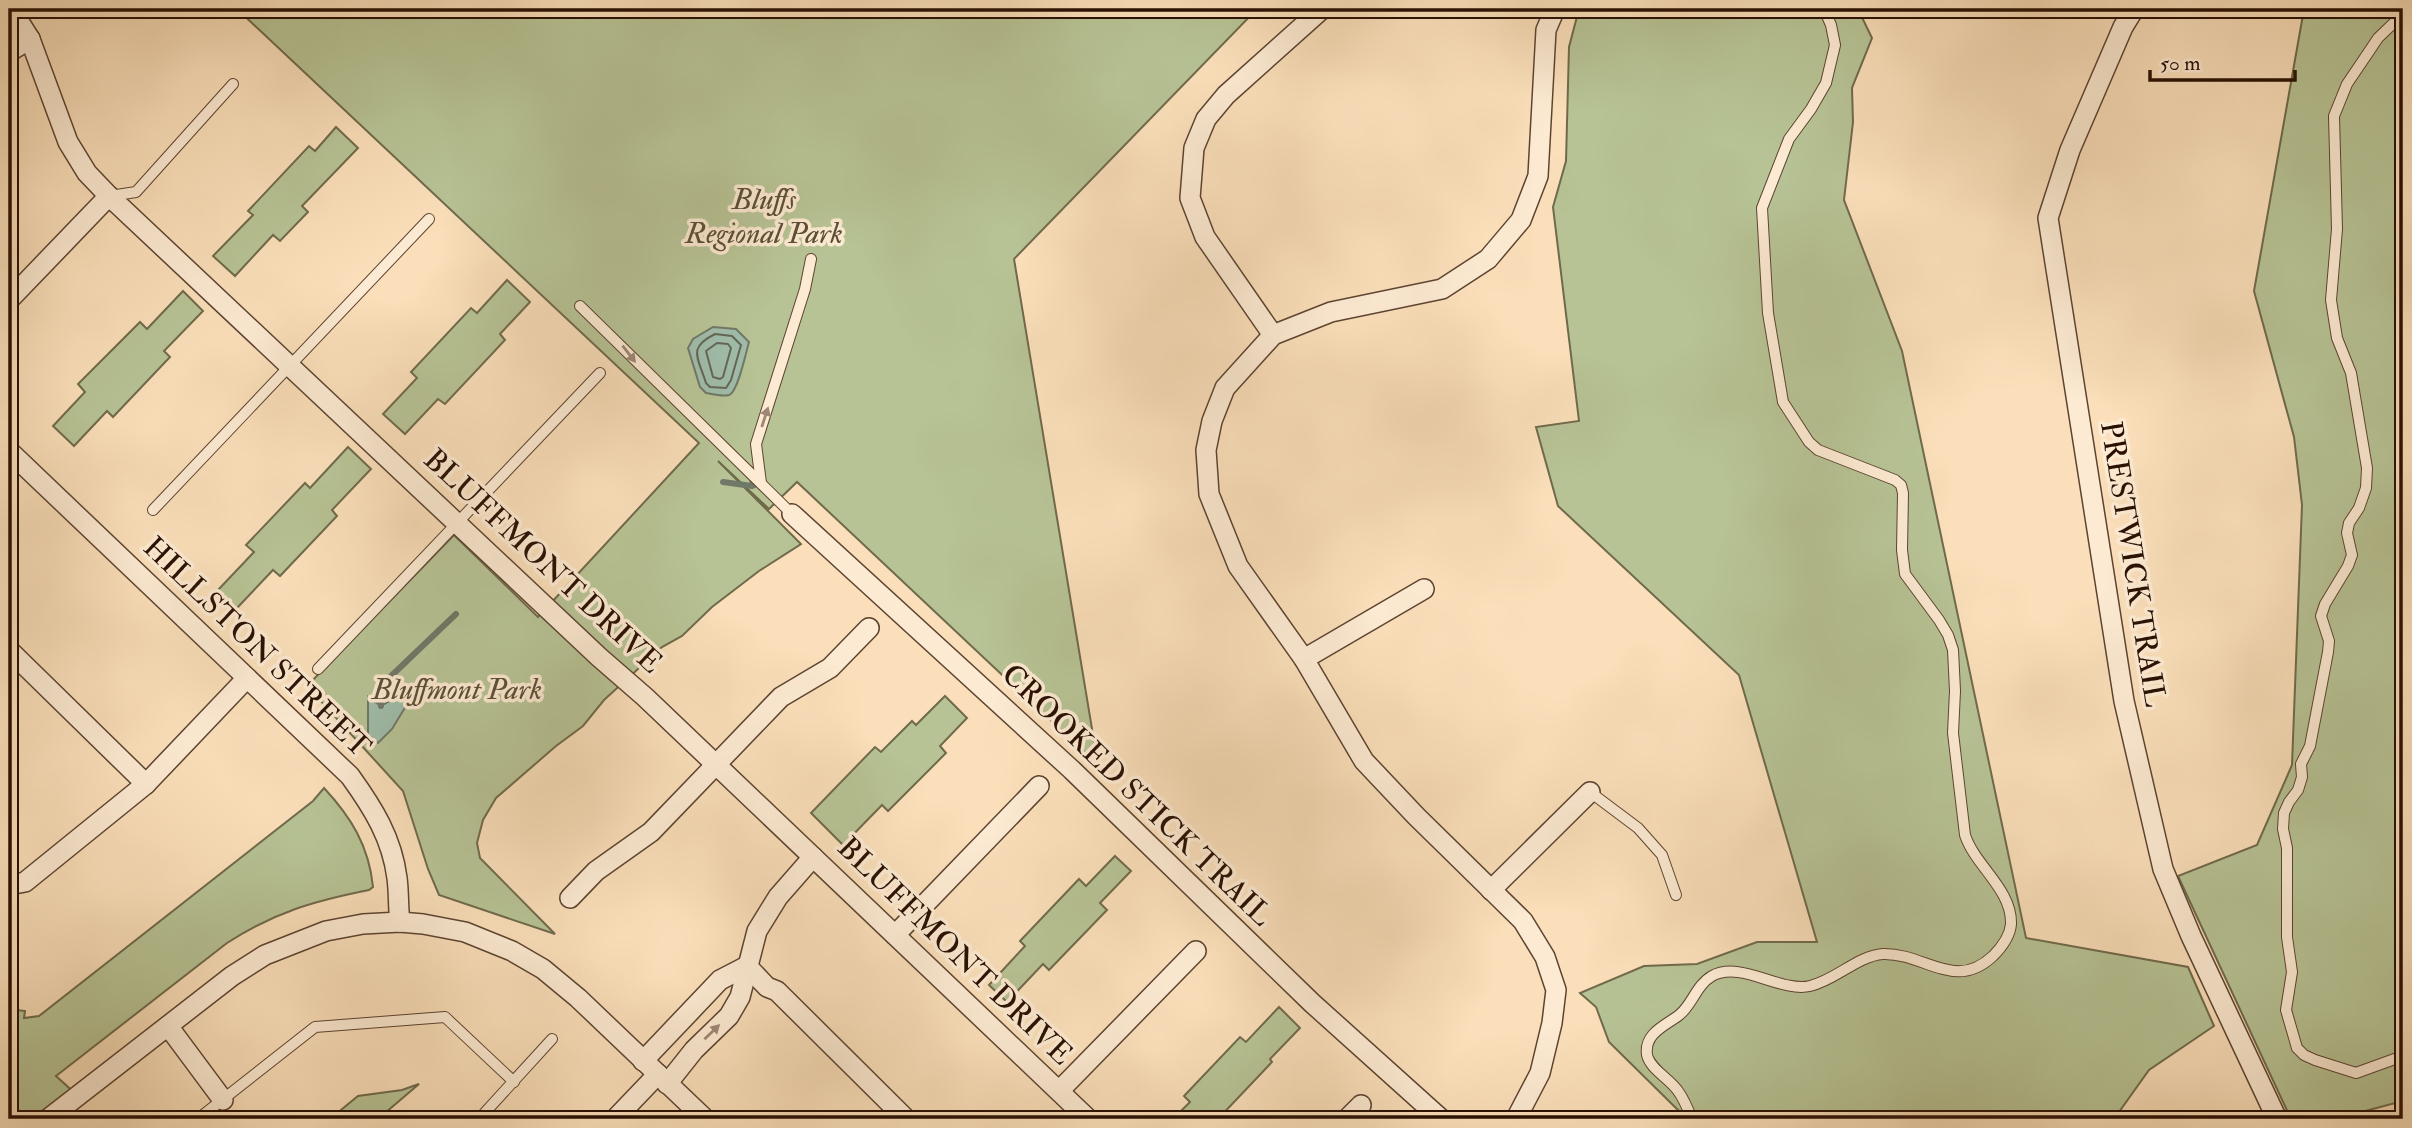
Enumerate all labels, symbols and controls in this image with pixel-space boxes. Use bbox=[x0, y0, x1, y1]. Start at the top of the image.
scale bar bbox=[2150, 38, 2295, 82]
text: 50 m bbox=[2160, 50, 2201, 77]
park label: Bluffs Regional Park bbox=[684, 181, 843, 252]
one-way arrow bbox=[621, 345, 636, 362]
one-way arrow bbox=[760, 407, 770, 428]
street label: PRESTWICK TRAIL bbox=[2092, 419, 2174, 710]
street label: BLUFFMONT DRIVE bbox=[416, 441, 670, 681]
street label: HILLSTON STREET bbox=[135, 529, 379, 765]
street label: CROOKED STICK TRAIL bbox=[994, 656, 1280, 934]
park label: Bluffmont Park bbox=[370, 671, 542, 708]
street label: BLUFFMONT DRIVE bbox=[830, 829, 1080, 1073]
one-way arrow bbox=[703, 1025, 720, 1041]

